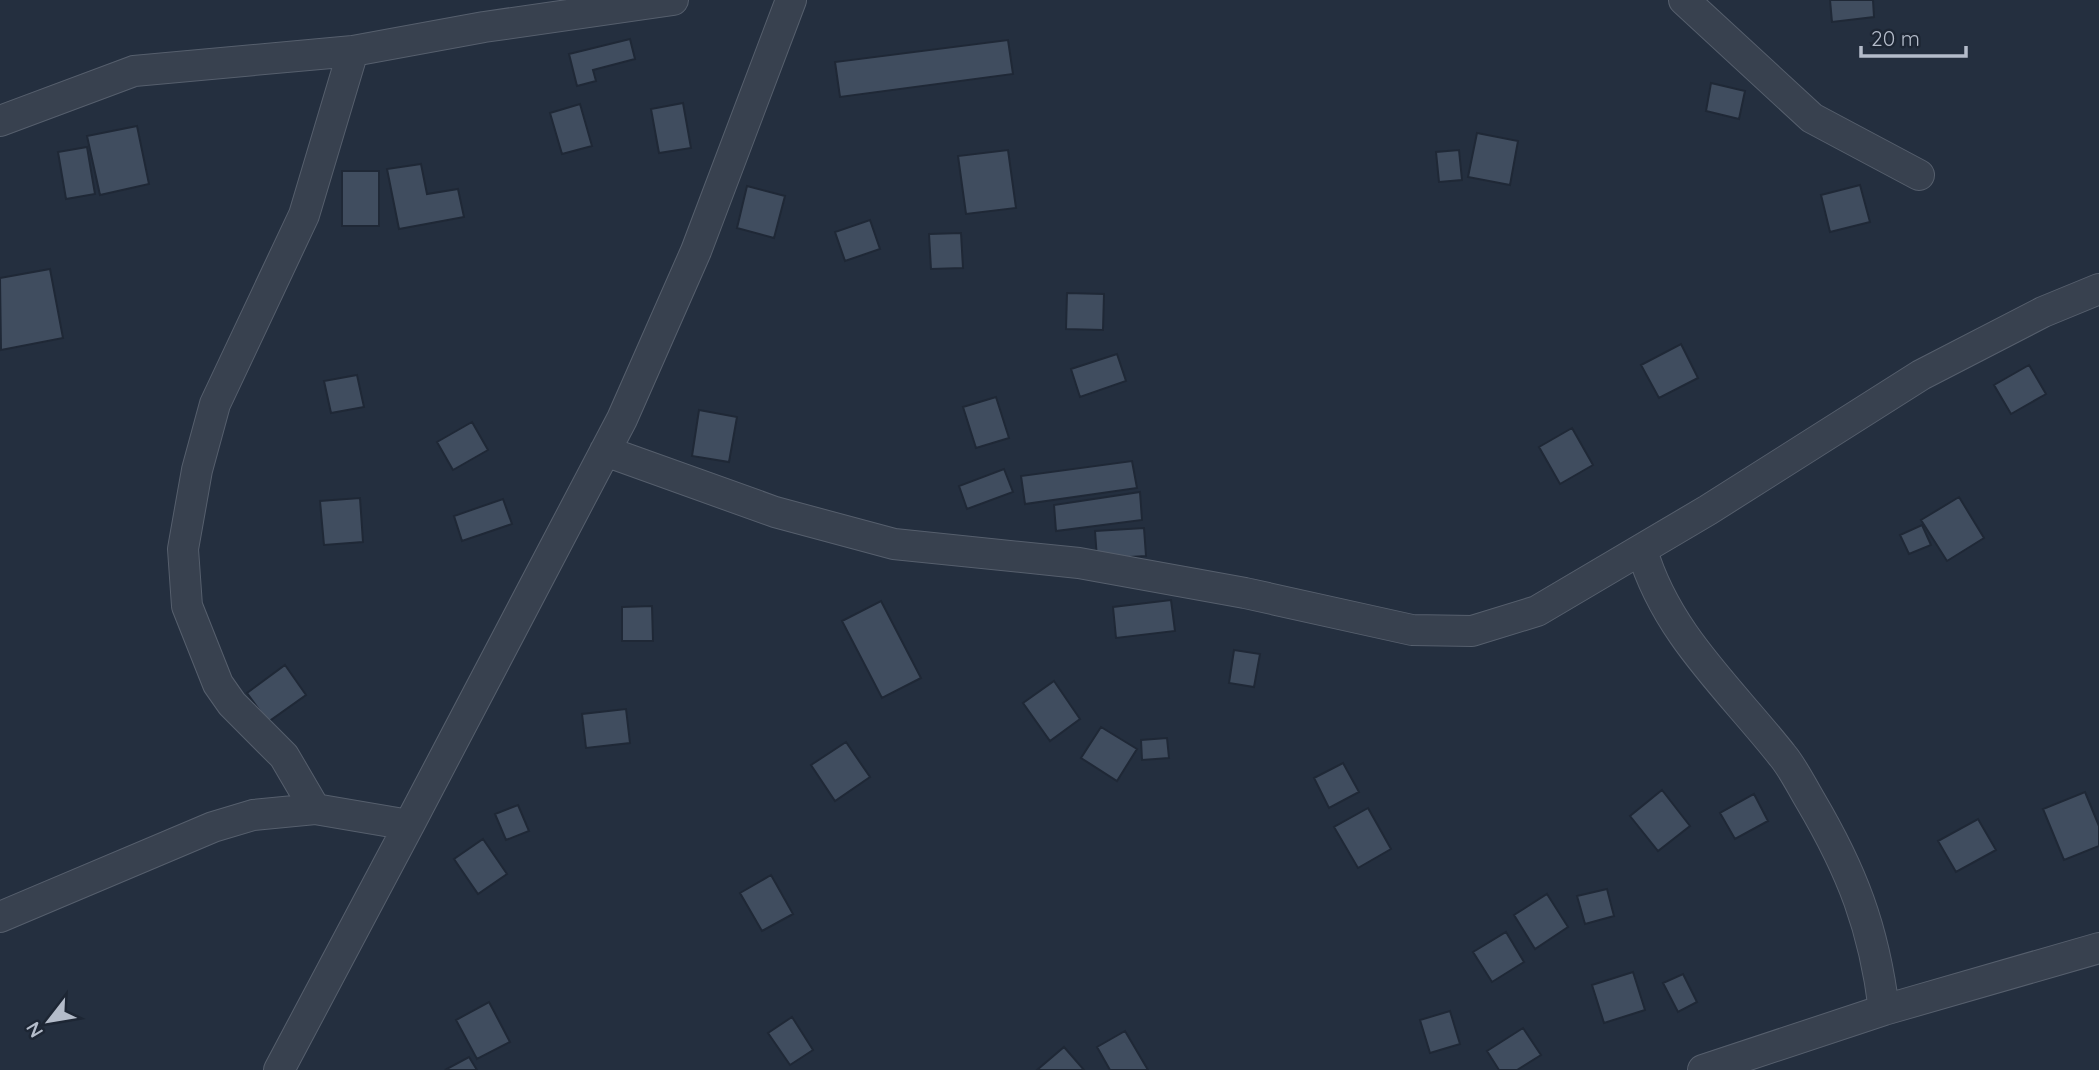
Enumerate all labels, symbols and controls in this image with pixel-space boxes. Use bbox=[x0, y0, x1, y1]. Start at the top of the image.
scale bar bbox=[1861, 14, 1966, 58]
text: 20 m bbox=[1871, 25, 1920, 51]
north arrow bbox=[14, 986, 84, 1056]
text: N bbox=[21, 1018, 48, 1042]

